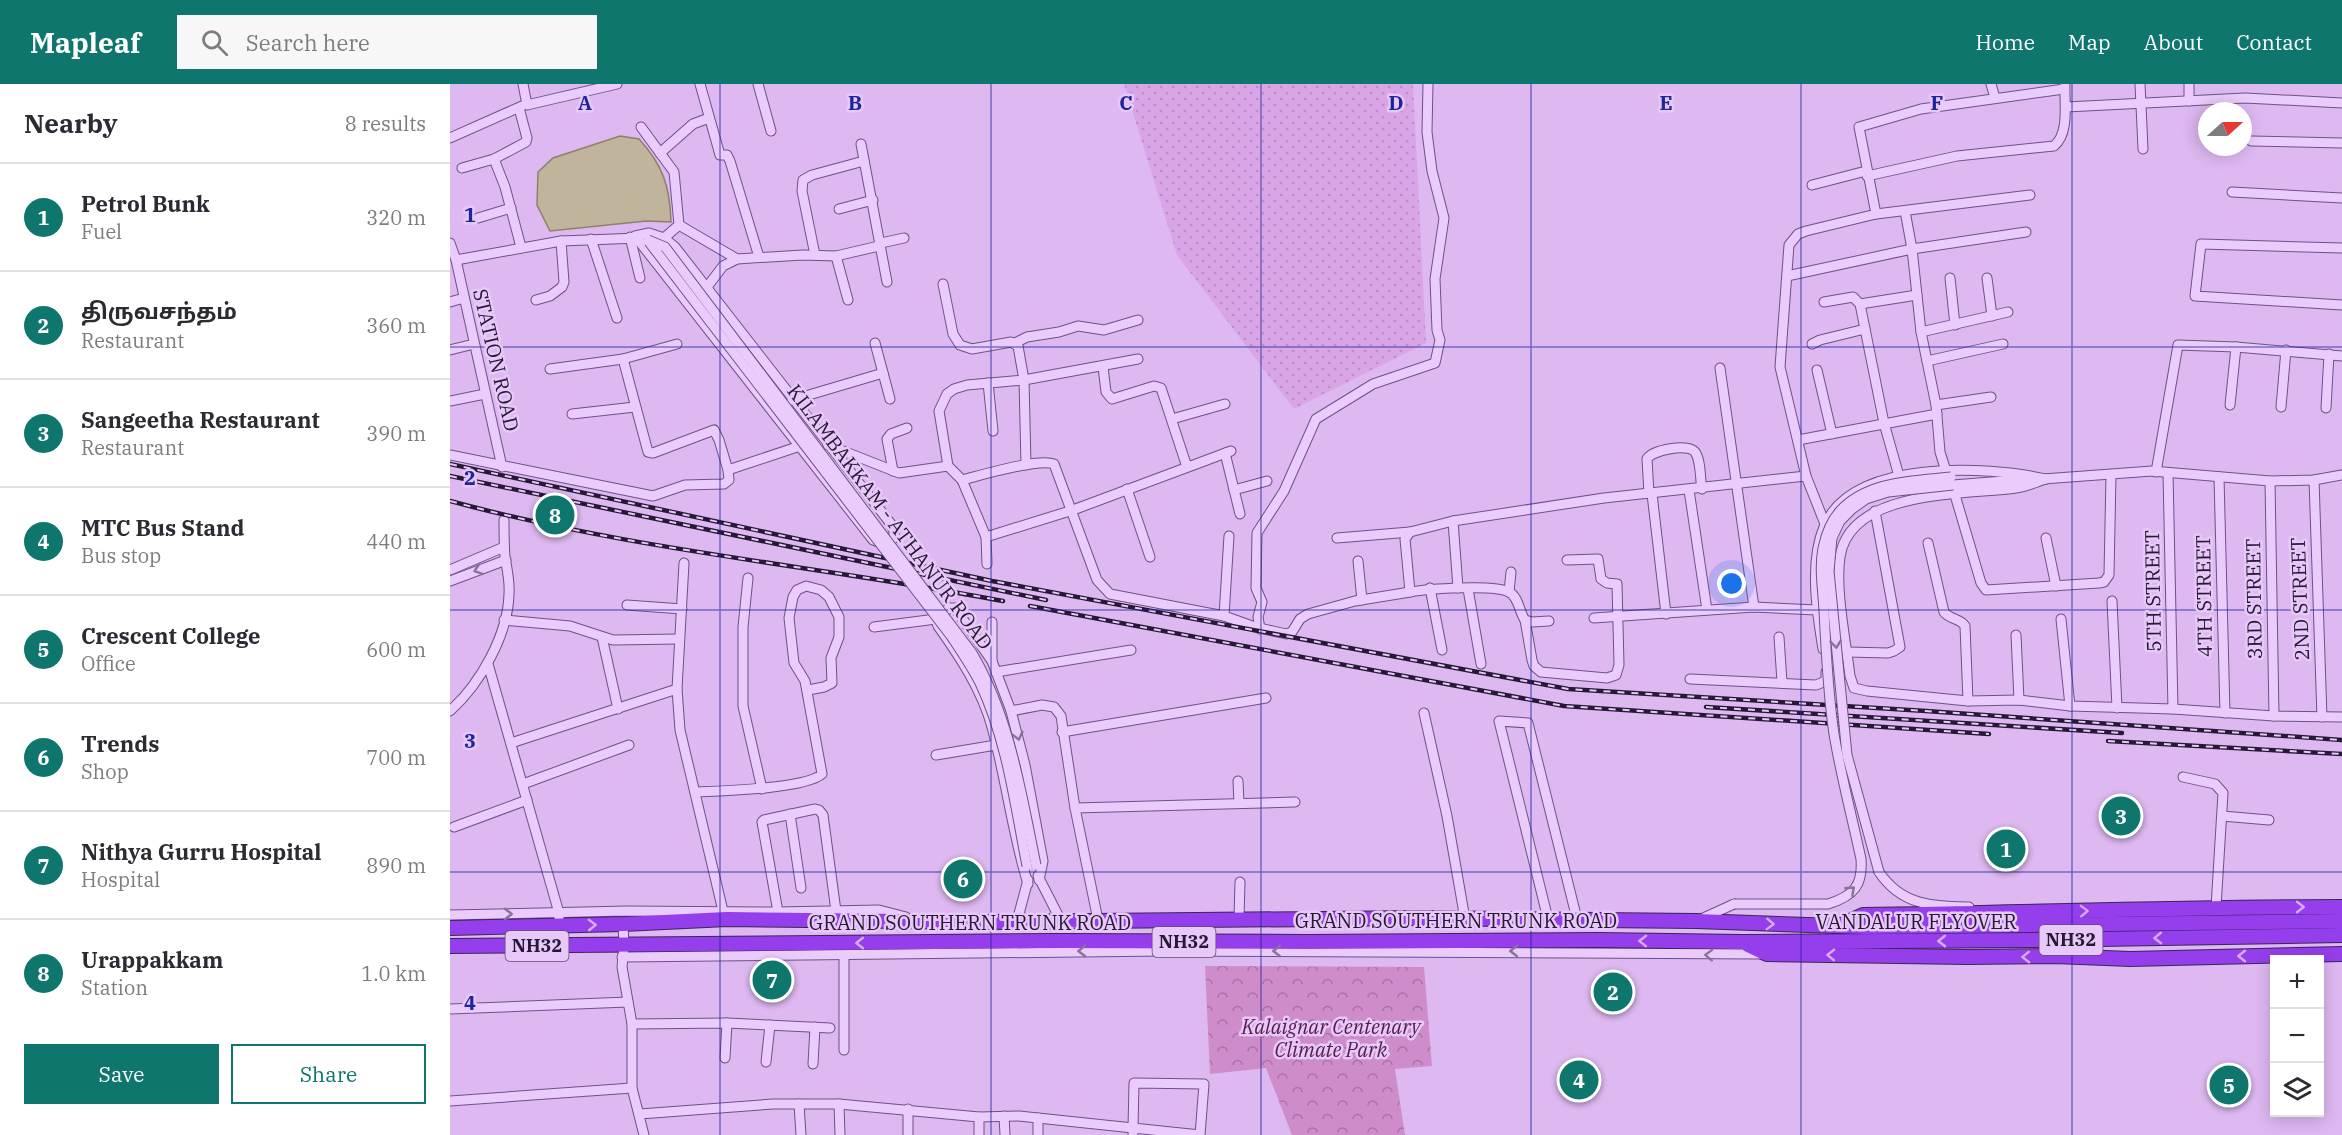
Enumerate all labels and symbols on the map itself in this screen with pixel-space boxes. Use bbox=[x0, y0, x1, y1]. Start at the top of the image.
text: A bbox=[578, 89, 592, 116]
text: B bbox=[848, 89, 862, 116]
text: C bbox=[1119, 89, 1133, 116]
text: D bbox=[1388, 89, 1404, 116]
text: E bbox=[1659, 89, 1673, 116]
text: F bbox=[1931, 89, 1943, 116]
north arrow bbox=[2198, 102, 2252, 156]
text: 1 bbox=[464, 201, 476, 228]
street label: STATION ROAD bbox=[467, 286, 526, 434]
street label: KILAMBAKKAM - ATHANUR ROAD bbox=[782, 378, 999, 655]
text: 2 bbox=[464, 464, 476, 491]
pin: 8 bbox=[536, 492, 574, 538]
street label: 5TH STREET bbox=[2138, 530, 2167, 652]
street label: 4TH STREET bbox=[2189, 535, 2218, 657]
street label: 2ND STREET bbox=[2284, 537, 2315, 661]
street label: 3RD STREET bbox=[2239, 538, 2268, 660]
one-way arrow bbox=[473, 562, 483, 575]
your location bbox=[1717, 569, 1746, 598]
one-way arrow bbox=[1829, 639, 1842, 648]
text: 3 bbox=[464, 727, 476, 754]
one-way arrow bbox=[1010, 731, 1023, 741]
pin: 3 bbox=[2102, 794, 2140, 838]
pin: 1 bbox=[1986, 826, 2026, 872]
pin: 6 bbox=[944, 856, 982, 902]
one-way arrow bbox=[1844, 887, 1855, 898]
one-way arrow bbox=[2295, 901, 2304, 913]
one-way arrow bbox=[2079, 905, 2088, 917]
street label: GRAND SOUTHERN TRUNK ROAD bbox=[1295, 907, 1617, 934]
one-way arrow bbox=[504, 908, 513, 920]
street label: VANDALUR FLYOVER bbox=[1815, 908, 2017, 935]
street label: GRAND SOUTHERN TRUNK ROAD bbox=[809, 909, 1131, 936]
one-way arrow bbox=[1765, 917, 1774, 930]
one-way arrow bbox=[588, 919, 597, 931]
road number: NH32 bbox=[2040, 925, 2102, 955]
road number: NH32 bbox=[1152, 927, 1216, 957]
road number: NH32 bbox=[506, 931, 568, 961]
one-way arrow bbox=[2153, 931, 2162, 944]
one-way arrow bbox=[1638, 934, 1647, 947]
one-way arrow bbox=[1937, 935, 1946, 947]
one-way arrow bbox=[855, 937, 864, 949]
one-way arrow bbox=[1077, 945, 1086, 957]
one-way arrow bbox=[1272, 945, 1281, 957]
one-way arrow bbox=[1509, 945, 1518, 957]
one-way arrow bbox=[1704, 949, 1713, 961]
one-way arrow bbox=[1826, 949, 1835, 961]
one-way arrow bbox=[2237, 949, 2246, 962]
one-way arrow bbox=[2021, 951, 2030, 963]
pin: 7 bbox=[752, 958, 792, 1002]
pin: 2 bbox=[1594, 970, 1632, 1014]
text: 4 bbox=[464, 989, 476, 1016]
park label: Kalaignar Centenary Climate Park bbox=[1241, 1013, 1422, 1063]
pin: 4 bbox=[1560, 1058, 1598, 1102]
pin: 5 bbox=[2210, 1062, 2248, 1108]

